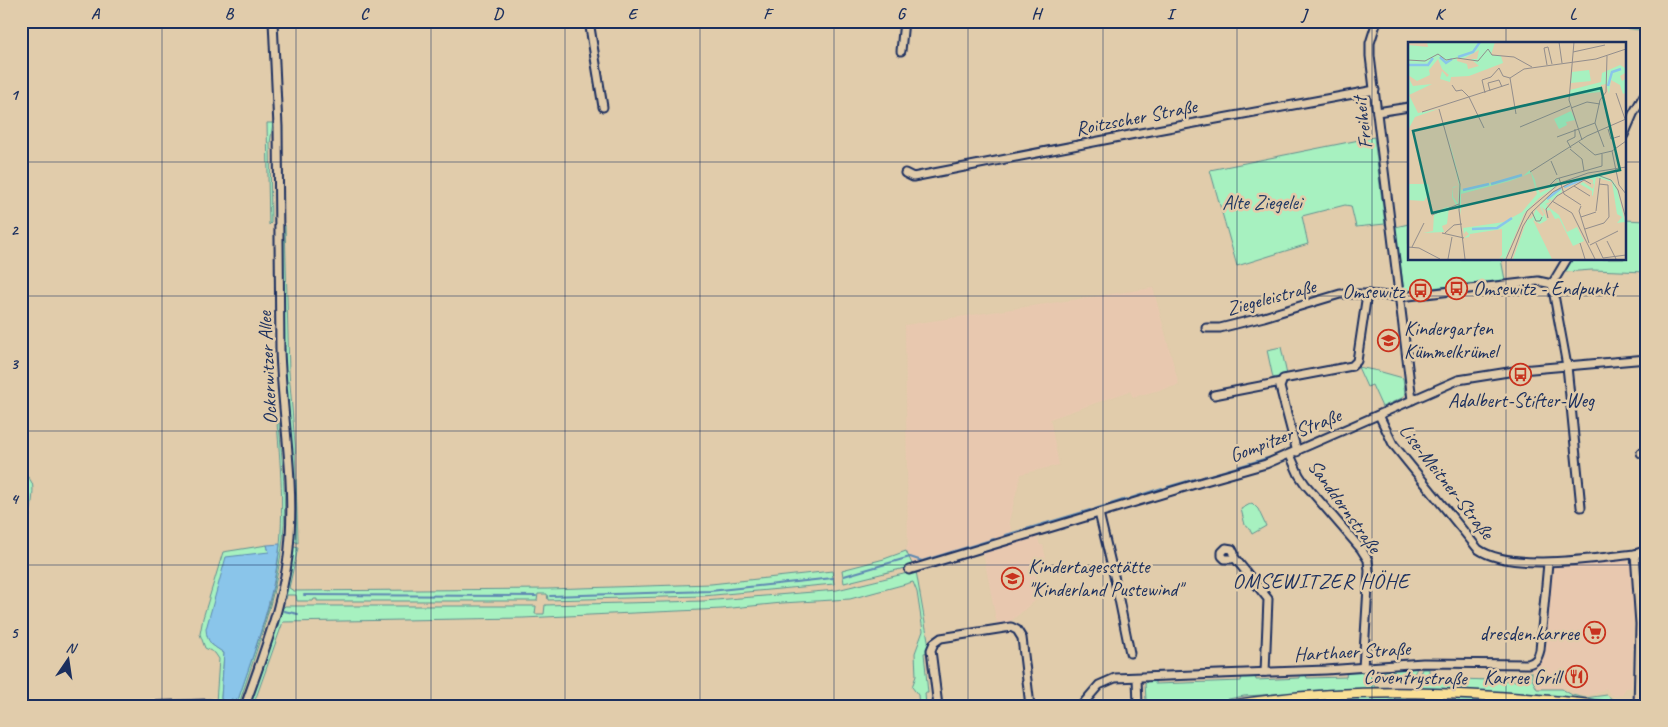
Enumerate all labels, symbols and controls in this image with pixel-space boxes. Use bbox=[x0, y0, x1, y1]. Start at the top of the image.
text: A bbox=[91, 4, 101, 24]
text: B bbox=[225, 4, 235, 24]
text: C bbox=[360, 4, 370, 24]
text: D bbox=[493, 4, 504, 24]
text: E bbox=[628, 4, 639, 24]
text: F bbox=[763, 4, 774, 24]
text: G bbox=[897, 4, 907, 24]
text: H bbox=[1031, 4, 1043, 24]
text: I bbox=[1167, 4, 1177, 24]
text: J bbox=[1300, 4, 1309, 24]
text: K bbox=[1435, 4, 1447, 24]
text: L bbox=[1570, 4, 1578, 24]
inset map bbox=[1408, 42, 1626, 260]
text: 1 bbox=[10, 85, 19, 105]
street label: Freiheit bbox=[1346, 92, 1378, 150]
street label: Roitzscher Straße bbox=[1073, 93, 1200, 141]
park label: Alte Ziegelei bbox=[1222, 190, 1304, 215]
text: 2 bbox=[10, 220, 19, 240]
street label: Ziegeleistraße bbox=[1224, 273, 1320, 321]
bus stop icon: Omsewitz - Endpunkt bbox=[1445, 276, 1469, 300]
place label: Omsewitz - Endpunkt bbox=[1473, 276, 1620, 301]
place label: Omsewitz bbox=[1342, 279, 1406, 304]
bus stop icon: Omsewitz bbox=[1408, 279, 1432, 303]
street label: Ockerwitzer Allee bbox=[252, 309, 283, 425]
place label: Kindergarten Kümmelkrümel bbox=[1404, 316, 1501, 364]
school or university icon: Kindergarten Kümmelkrümel bbox=[1376, 328, 1400, 352]
text: 3 bbox=[10, 354, 19, 374]
bus stop icon: Adalbert-Stifter-Weg bbox=[1509, 362, 1533, 386]
place label: Adalbert-Stifter-Weg bbox=[1448, 388, 1595, 413]
street label: Gompitzer Straße bbox=[1226, 402, 1346, 468]
street label: Lise-Meitner-Straße bbox=[1394, 418, 1500, 545]
street label: Sanddornstraße bbox=[1302, 455, 1388, 559]
text: 4 bbox=[10, 489, 19, 509]
place label: Kindertagesstätte "Kinderland Pustewind" bbox=[1028, 554, 1186, 602]
school or university icon: Kindertagesstätte "Kinderland Pustewind" bbox=[1000, 566, 1024, 590]
district label: OMSEWITZER HÖHE bbox=[1233, 568, 1411, 594]
place label: dresden.karree bbox=[1480, 621, 1580, 646]
supermarket icon: dresden.karree bbox=[1583, 621, 1607, 645]
text: 5 bbox=[11, 623, 20, 643]
north arrow bbox=[42, 634, 92, 684]
street label: Harthaer Straße bbox=[1293, 636, 1412, 667]
text: N bbox=[65, 639, 79, 658]
street label: Coventrystraße bbox=[1363, 664, 1468, 691]
place label: Karree Grill bbox=[1483, 665, 1565, 690]
restaurant icon: Karree Grill bbox=[1565, 665, 1589, 689]

